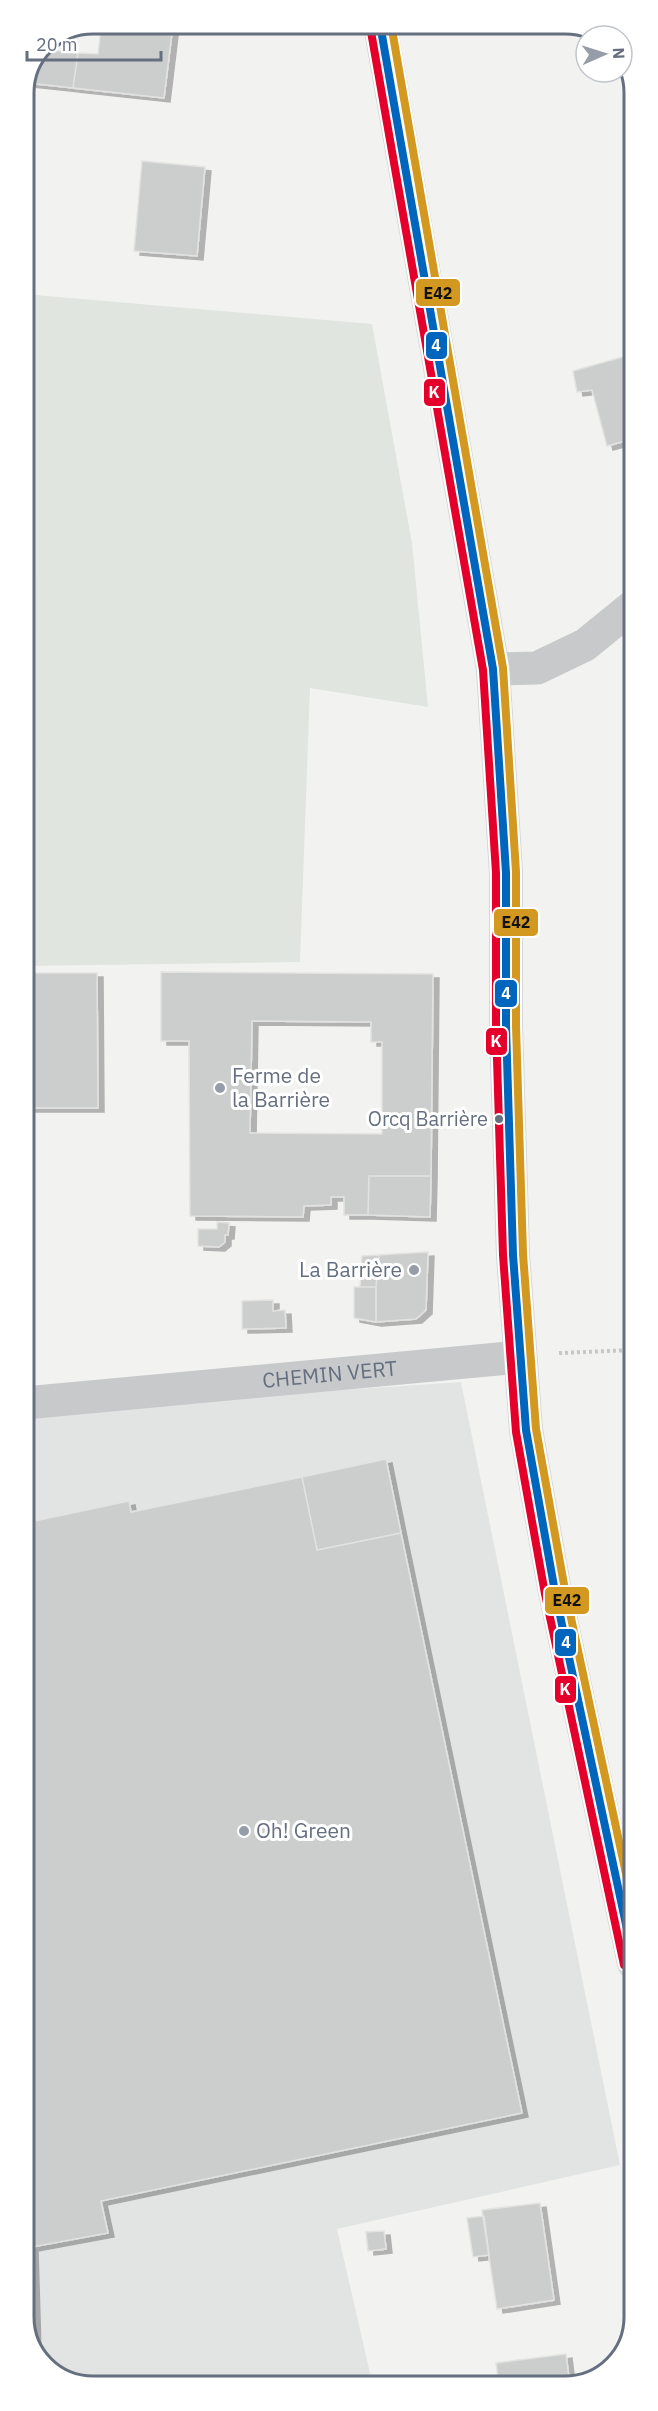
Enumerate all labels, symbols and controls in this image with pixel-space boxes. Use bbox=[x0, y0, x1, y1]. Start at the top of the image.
scale bar bbox=[27, 24, 160, 62]
north arrow bbox=[574, 24, 634, 84]
text: 20 m bbox=[36, 33, 78, 56]
text: N bbox=[609, 47, 629, 60]
line badge: E42 bbox=[415, 278, 461, 307]
text: E42 bbox=[424, 283, 452, 303]
line badge: 4 bbox=[425, 331, 448, 360]
text: 4 bbox=[431, 335, 441, 355]
line badge: K bbox=[423, 378, 446, 407]
text: K bbox=[428, 382, 440, 402]
line badge: E42 bbox=[493, 908, 539, 937]
text: E42 bbox=[502, 912, 530, 932]
line badge: 4 bbox=[494, 979, 518, 1008]
text: 4 bbox=[501, 983, 511, 1003]
line badge: K bbox=[485, 1027, 508, 1056]
text: K bbox=[490, 1031, 502, 1051]
place label: Ferme de la Barrière bbox=[232, 1061, 330, 1113]
marker: Ferme de la Barrière bbox=[213, 1081, 227, 1095]
place label: Orcq Barrière bbox=[368, 1105, 488, 1132]
marker: Orcq Barrière bbox=[493, 1113, 505, 1125]
place label: La Barrière bbox=[299, 1255, 402, 1283]
marker: La Barrière bbox=[407, 1263, 421, 1277]
street label: CHEMIN VERT bbox=[261, 1353, 398, 1394]
line badge: E42 bbox=[544, 1586, 590, 1615]
text: E42 bbox=[553, 1590, 581, 1610]
line badge: 4 bbox=[554, 1628, 577, 1657]
text: 4 bbox=[561, 1632, 571, 1652]
line badge: K bbox=[554, 1675, 577, 1704]
text: K bbox=[559, 1679, 571, 1699]
place label: Oh! Green bbox=[256, 1816, 351, 1844]
marker: Oh! Green bbox=[237, 1824, 251, 1838]

